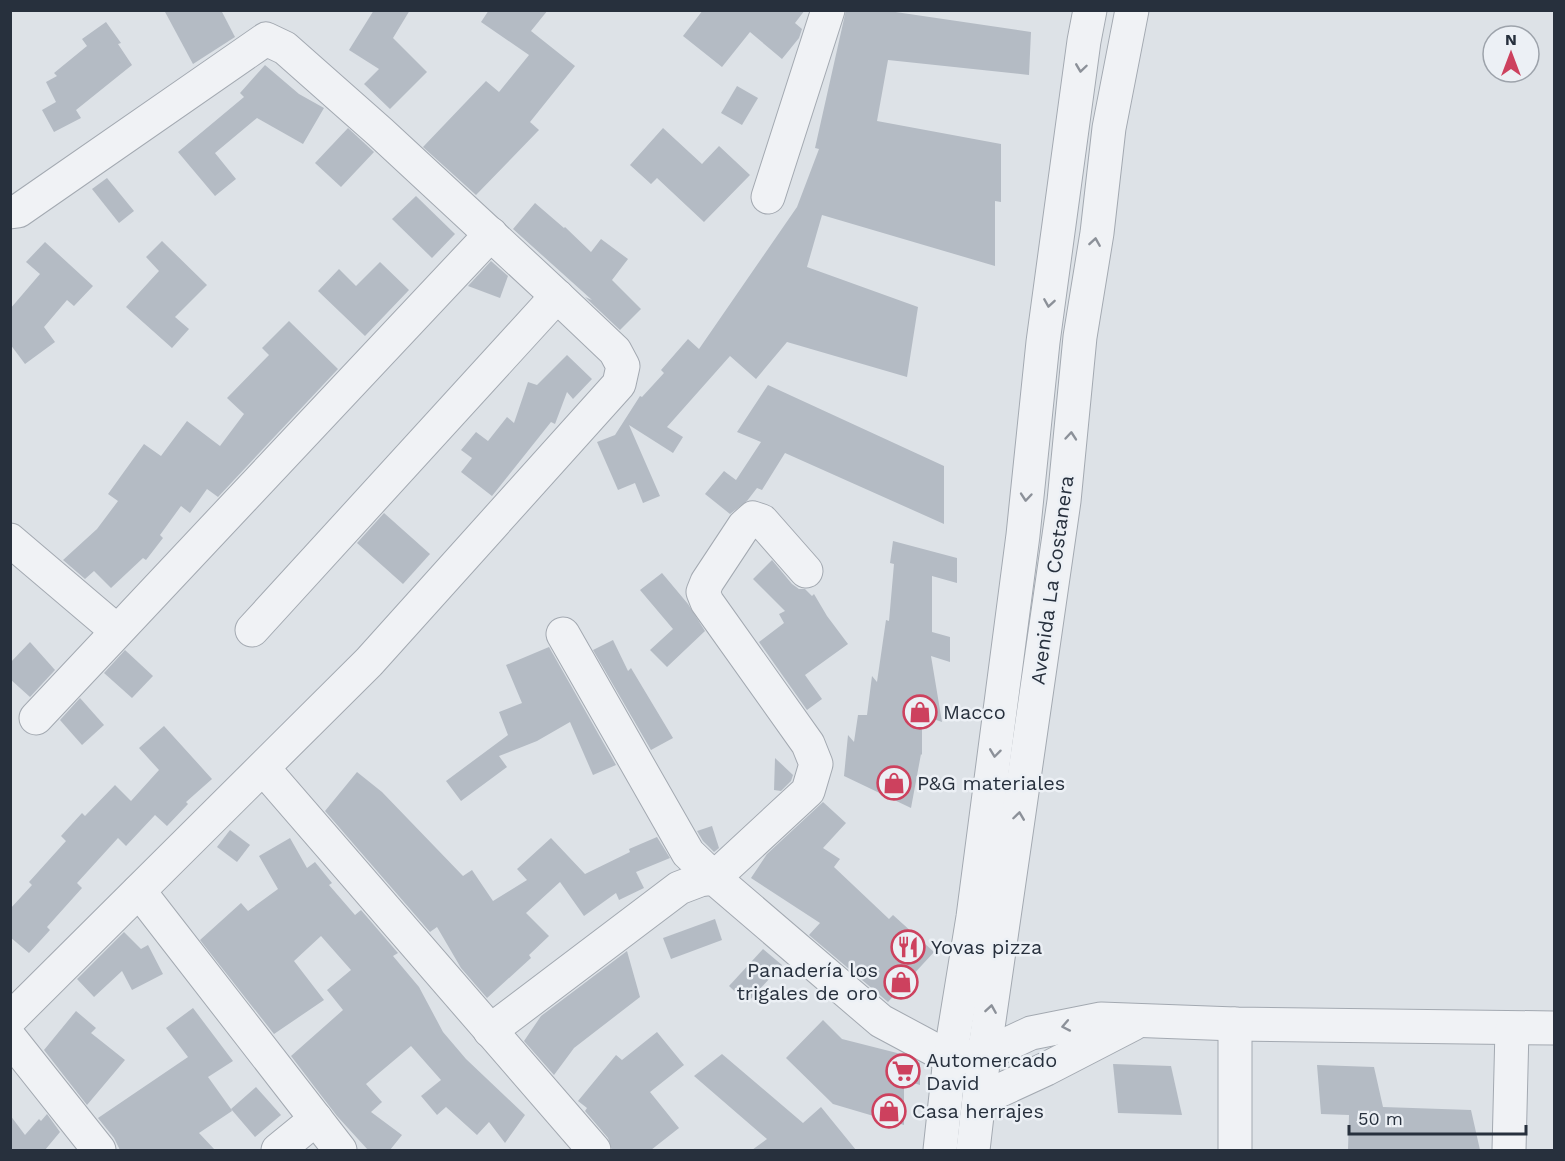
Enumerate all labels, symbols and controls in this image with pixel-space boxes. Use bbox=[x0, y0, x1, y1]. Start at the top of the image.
north arrow bbox=[1481, 24, 1541, 84]
text: N bbox=[1505, 30, 1517, 49]
one-way arrow bbox=[1075, 64, 1087, 73]
one-way arrow bbox=[1088, 238, 1101, 248]
one-way arrow bbox=[1043, 298, 1055, 308]
one-way arrow bbox=[1064, 431, 1077, 440]
street label: Avenida La Costanera bbox=[1025, 474, 1079, 686]
one-way arrow bbox=[1020, 492, 1033, 501]
shop icon: Macco bbox=[902, 694, 938, 730]
place label: Macco bbox=[943, 700, 1006, 724]
one-way arrow bbox=[989, 748, 1001, 757]
shop icon: P&G materiales bbox=[876, 765, 912, 801]
place label: P&G materiales bbox=[917, 771, 1065, 795]
one-way arrow bbox=[1013, 812, 1025, 821]
restaurant icon: Yovas pizza bbox=[890, 929, 926, 965]
place label: Yovas pizza bbox=[931, 935, 1042, 959]
place label: Panadería los trigales de oro bbox=[736, 958, 878, 1005]
shop icon: Panadería los trigales de oro bbox=[883, 964, 919, 1000]
one-way arrow bbox=[984, 1005, 996, 1014]
one-way arrow bbox=[1061, 1019, 1071, 1032]
place label: Automercado David bbox=[926, 1048, 1057, 1095]
supermarket icon: Automercado David bbox=[885, 1053, 921, 1089]
shop icon: Casa herrajes bbox=[871, 1093, 907, 1129]
scale bar bbox=[1349, 1098, 1526, 1136]
place label: Casa herrajes bbox=[912, 1099, 1044, 1123]
text: 50 m bbox=[1358, 1108, 1403, 1129]

